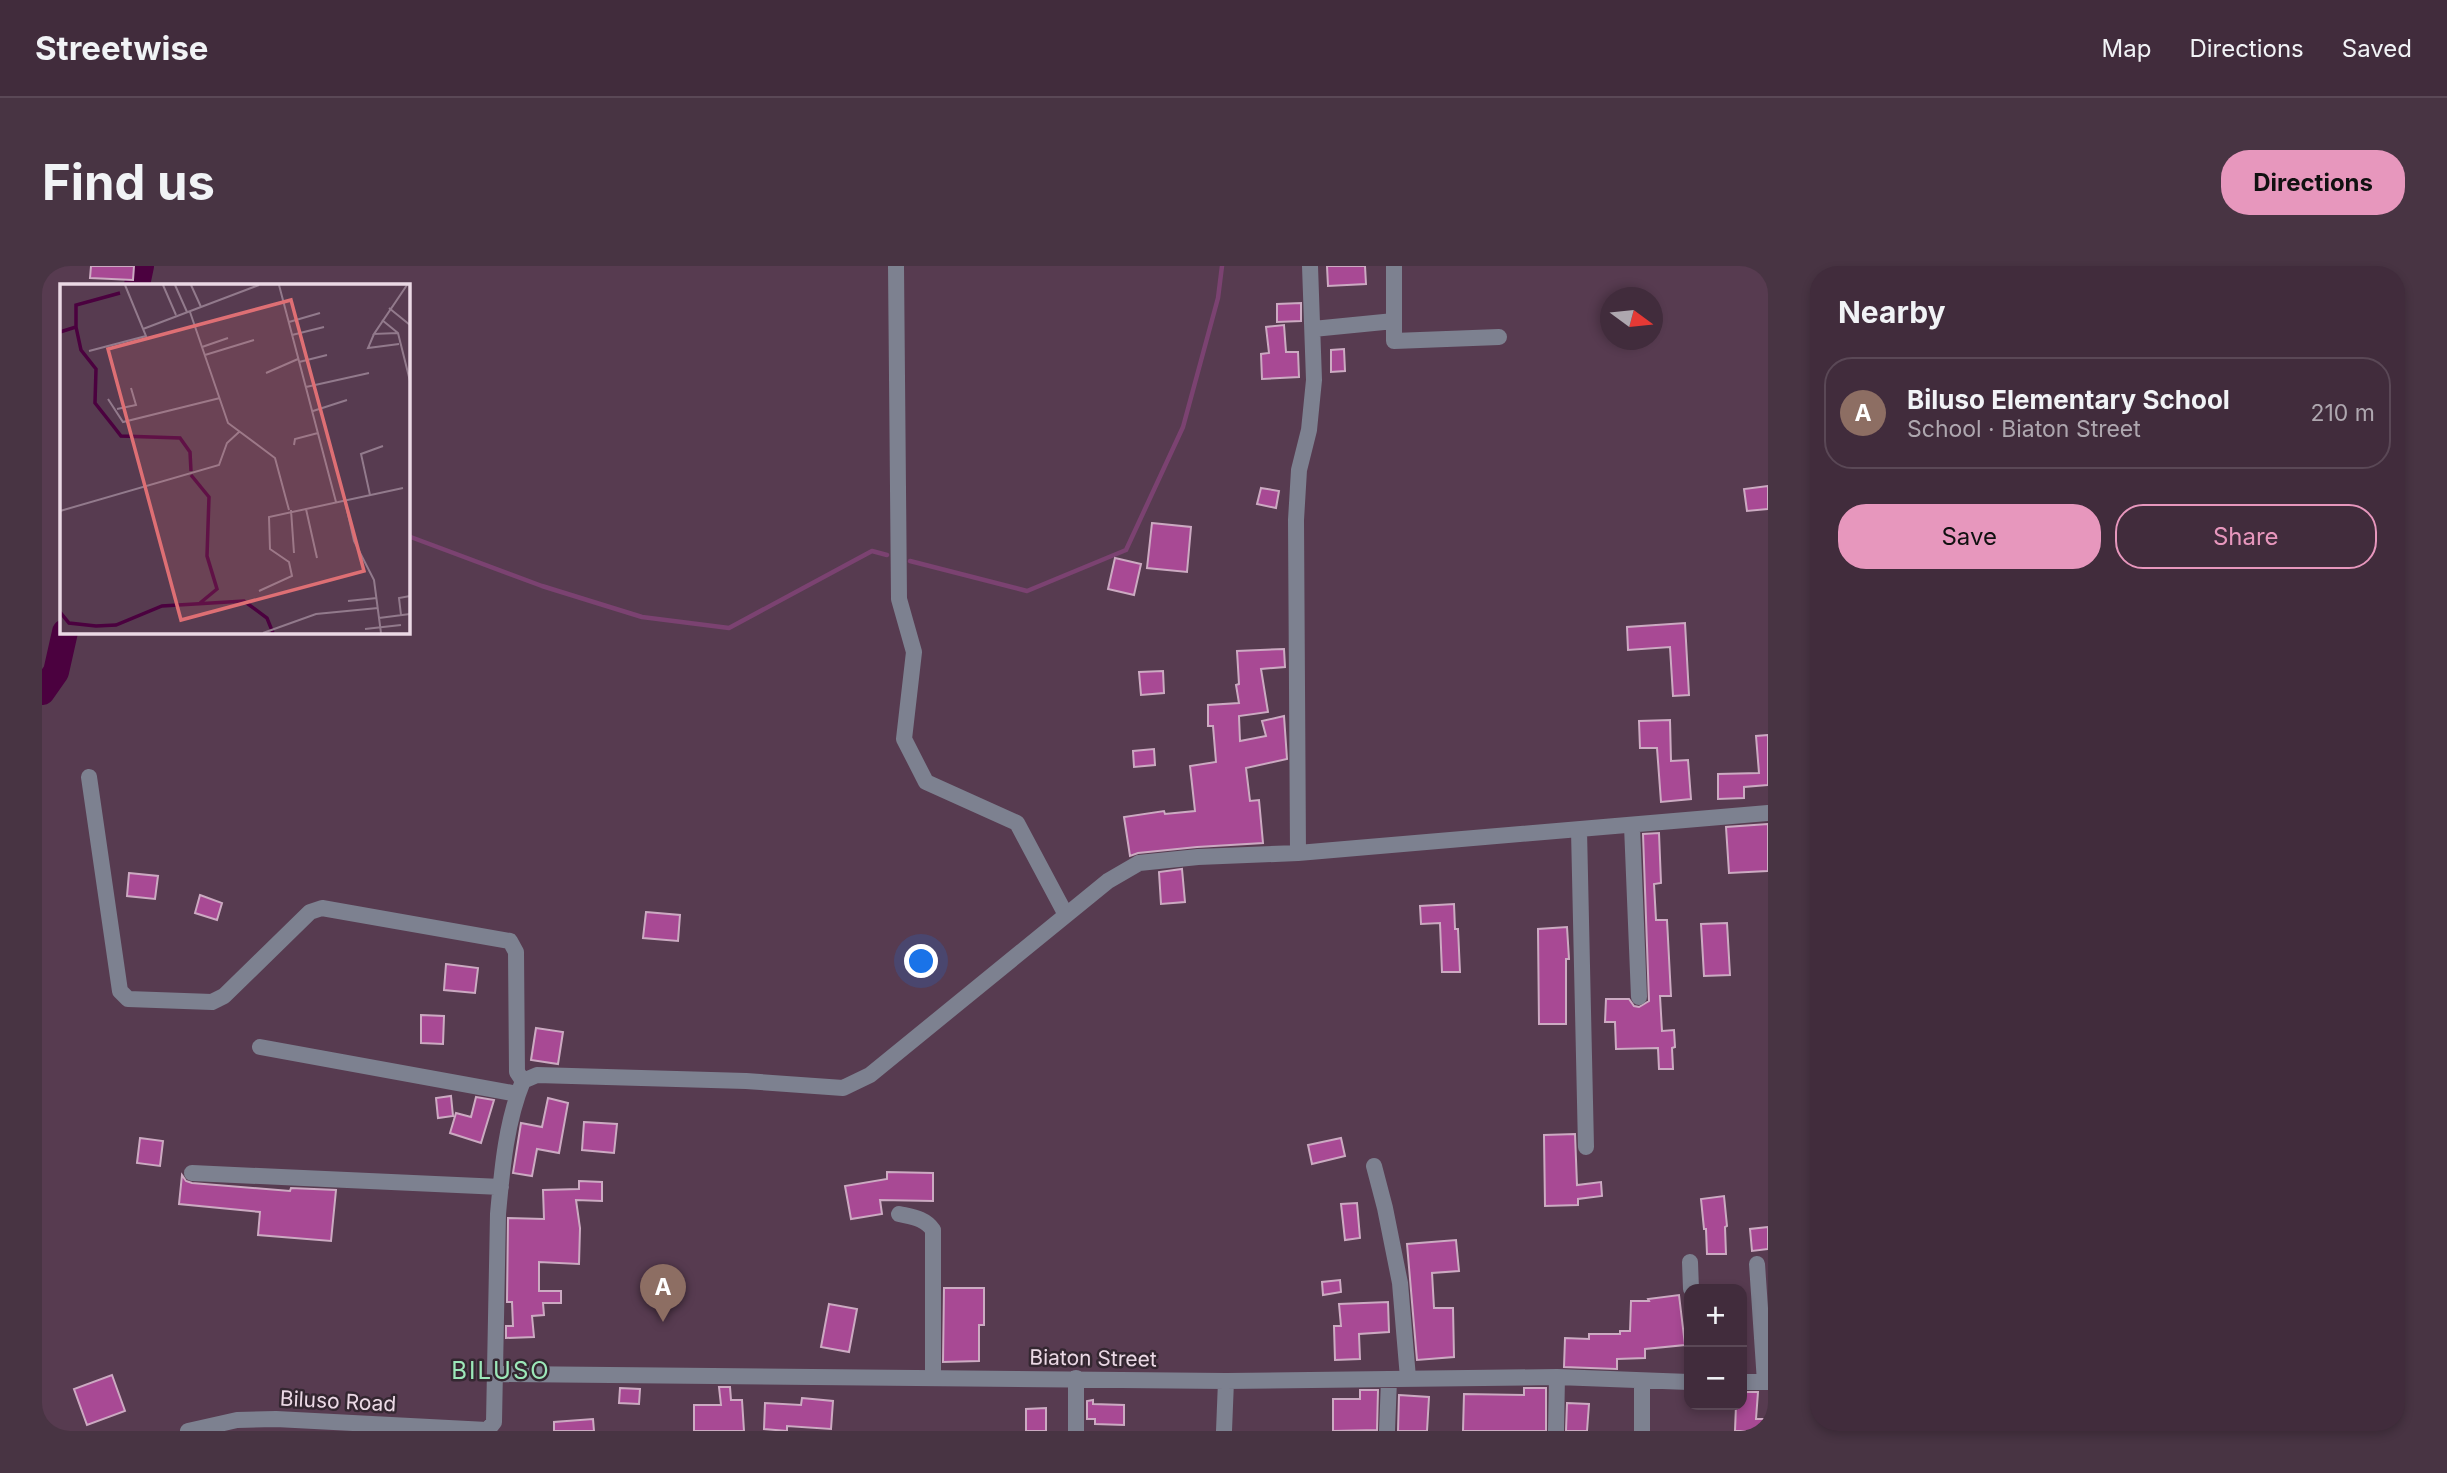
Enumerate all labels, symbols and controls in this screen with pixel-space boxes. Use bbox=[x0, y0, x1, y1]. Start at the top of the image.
text: Streetwise bbox=[35, 28, 209, 68]
text: Map bbox=[2102, 34, 2151, 63]
text: Directions bbox=[2189, 34, 2304, 63]
text: Saved bbox=[2342, 34, 2412, 63]
button: Directions bbox=[2221, 150, 2405, 215]
text: Find us bbox=[42, 153, 215, 212]
inset map bbox=[60, 284, 410, 634]
north arrow bbox=[1600, 287, 1663, 350]
text: Nearby bbox=[1838, 294, 1946, 330]
text: Biluso Elementary School bbox=[1907, 384, 2230, 415]
text: A bbox=[1854, 399, 1872, 427]
text: 210 m bbox=[2310, 399, 2375, 427]
text: School · Biaton Street bbox=[1907, 415, 2141, 443]
button: Save bbox=[1838, 504, 2101, 569]
button: Share bbox=[2115, 504, 2377, 569]
your location bbox=[904, 944, 938, 978]
pin: A bbox=[640, 1264, 686, 1322]
map controls bbox=[1684, 1284, 1747, 1410]
button: + bbox=[1684, 1284, 1747, 1347]
street label: Biaton Street bbox=[1029, 1344, 1157, 1372]
button: − bbox=[1684, 1347, 1747, 1410]
district label: BILUSO bbox=[451, 1356, 551, 1385]
street label: Biluso Road bbox=[279, 1385, 397, 1417]

